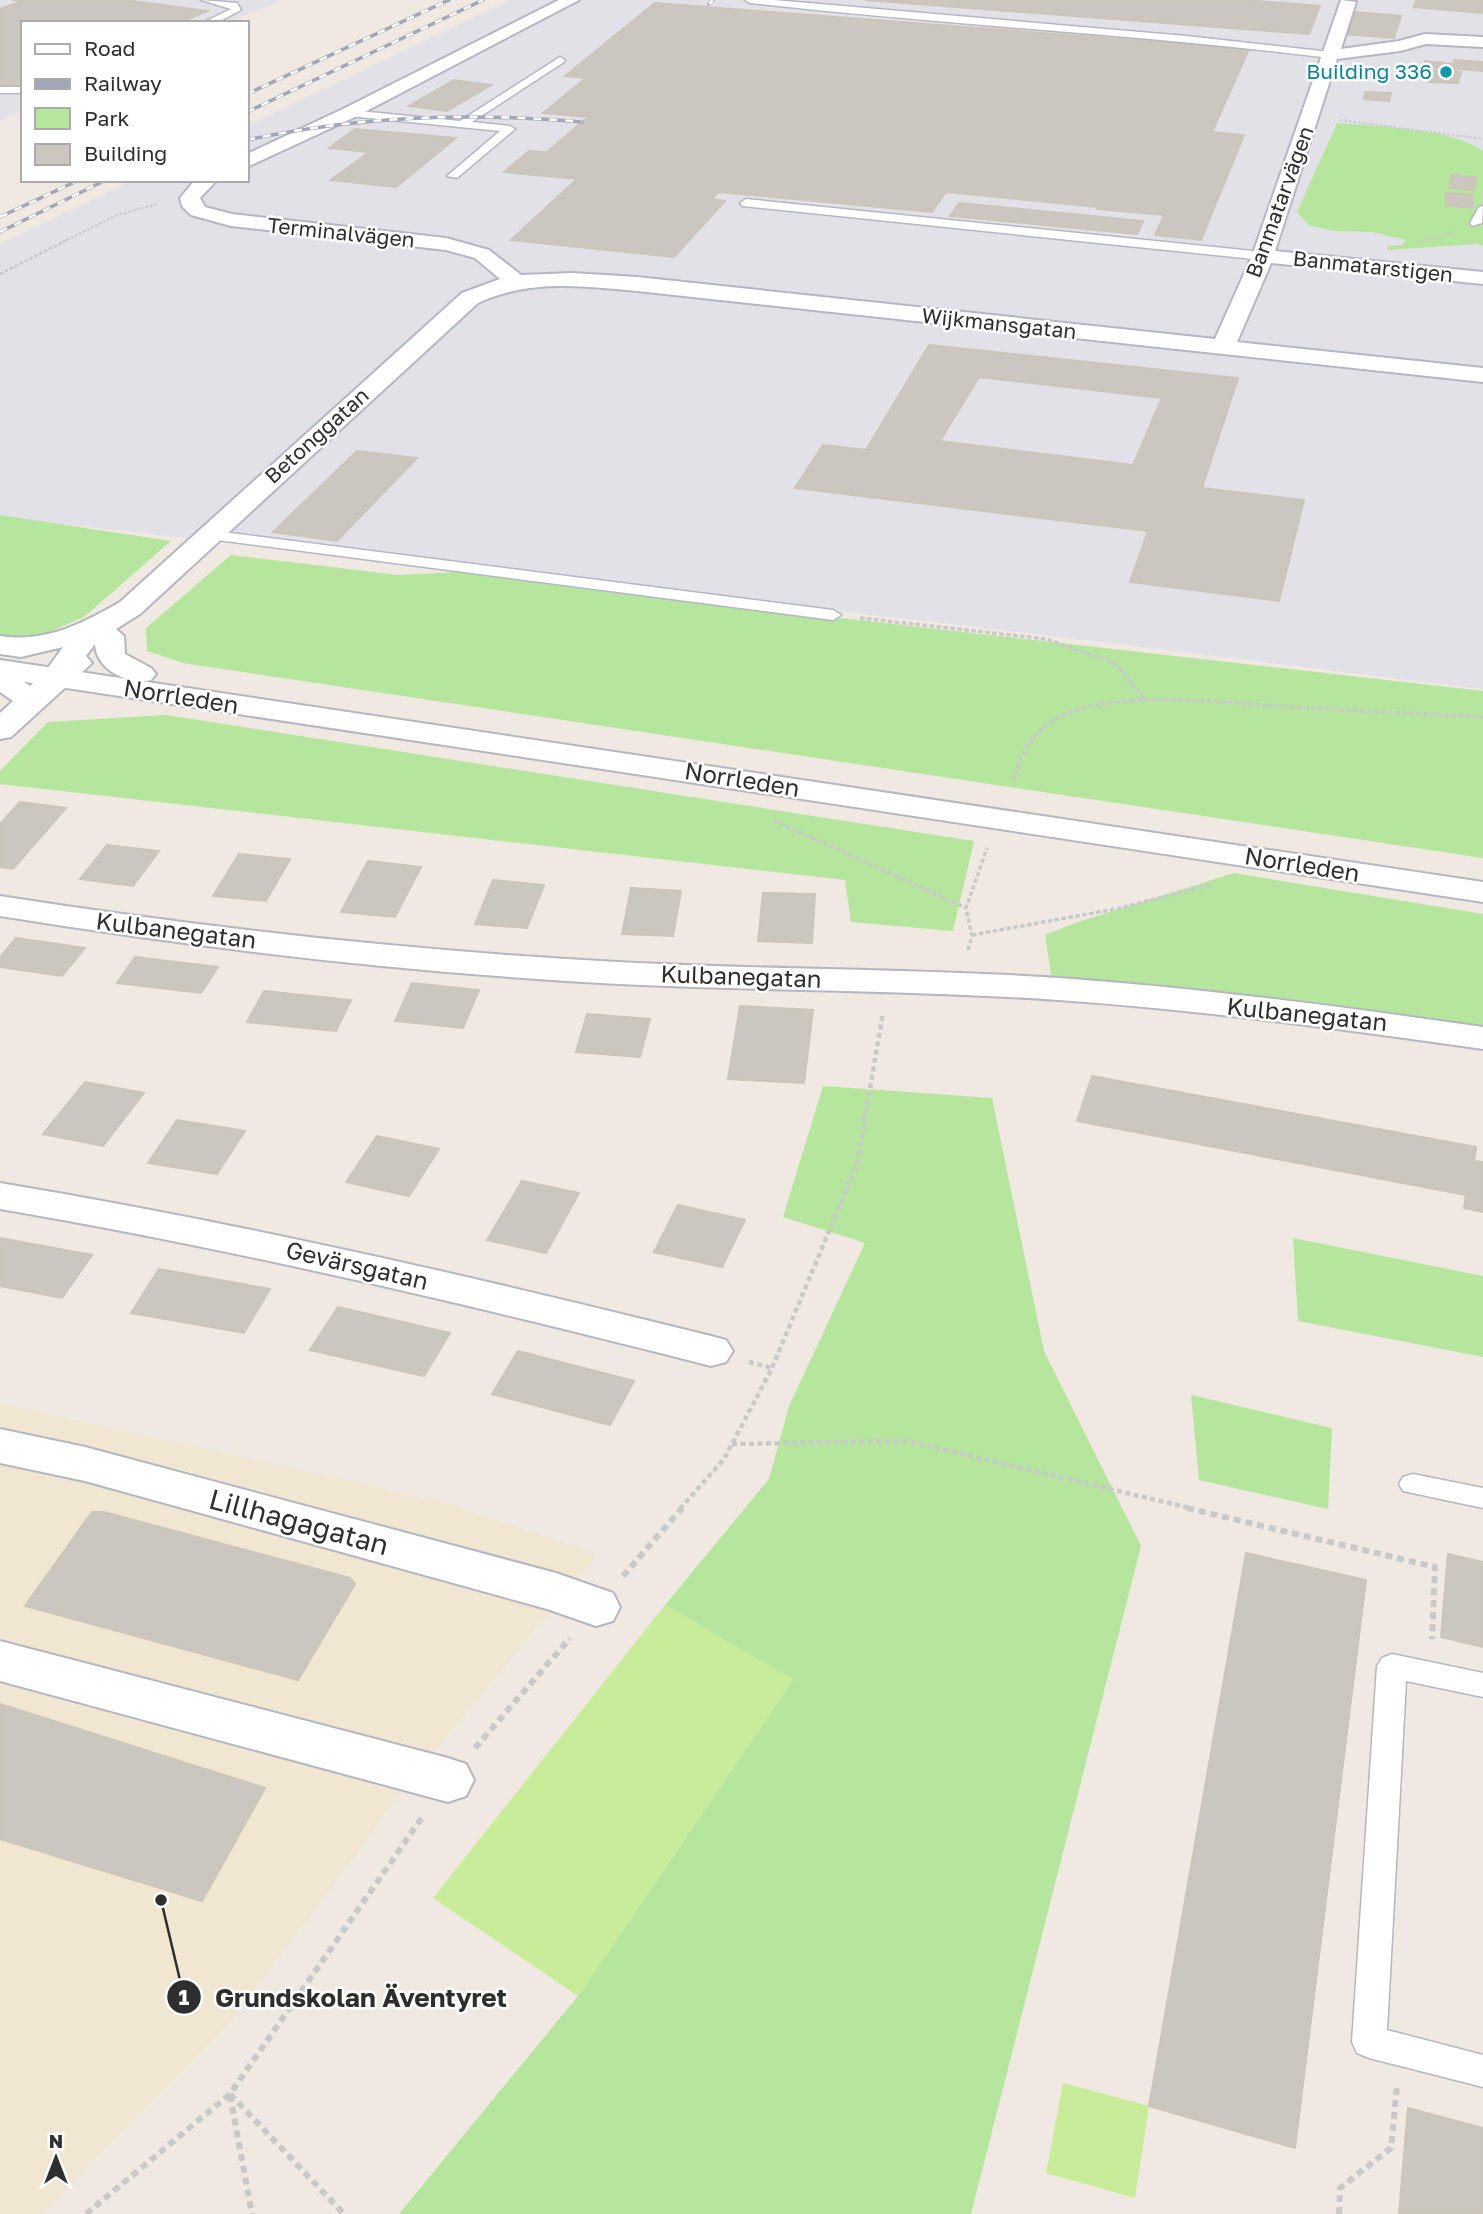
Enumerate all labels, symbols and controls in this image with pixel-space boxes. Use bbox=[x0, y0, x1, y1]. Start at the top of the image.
legend bbox=[21, 21, 248, 182]
text: Road bbox=[84, 35, 135, 61]
place label: Building 336 bbox=[1306, 58, 1432, 84]
marker: Building 336 bbox=[1438, 64, 1454, 80]
text: Railway bbox=[84, 70, 162, 96]
text: Park bbox=[84, 105, 130, 131]
street label: Banmatarvägen bbox=[1240, 122, 1319, 281]
text: Building bbox=[84, 140, 167, 166]
street label: Terminalvägen bbox=[266, 211, 416, 253]
street label: Banmatarstigen bbox=[1292, 245, 1454, 287]
street label: Wijkmansgatan bbox=[920, 302, 1078, 344]
street label: Betonggatan bbox=[259, 382, 374, 489]
street label: Norrleden bbox=[122, 672, 241, 719]
street label: Norrleden bbox=[683, 755, 802, 802]
street label: Norrleden bbox=[1243, 840, 1362, 887]
street label: Kulbanegatan bbox=[94, 905, 258, 954]
street label: Kulbanegatan bbox=[660, 958, 822, 993]
street label: Kulbanegatan bbox=[1225, 991, 1389, 1036]
street label: Gevärsgatan bbox=[283, 1234, 431, 1295]
street label: Lillhagagatan bbox=[206, 1482, 392, 1561]
callout: Grundskolan Äventyret bbox=[166, 1974, 521, 2021]
text: Grundskolan Äventyret bbox=[215, 1982, 507, 2013]
text: 1 bbox=[179, 1984, 190, 2010]
north arrow bbox=[21, 2123, 91, 2193]
text: N bbox=[49, 2129, 63, 2152]

